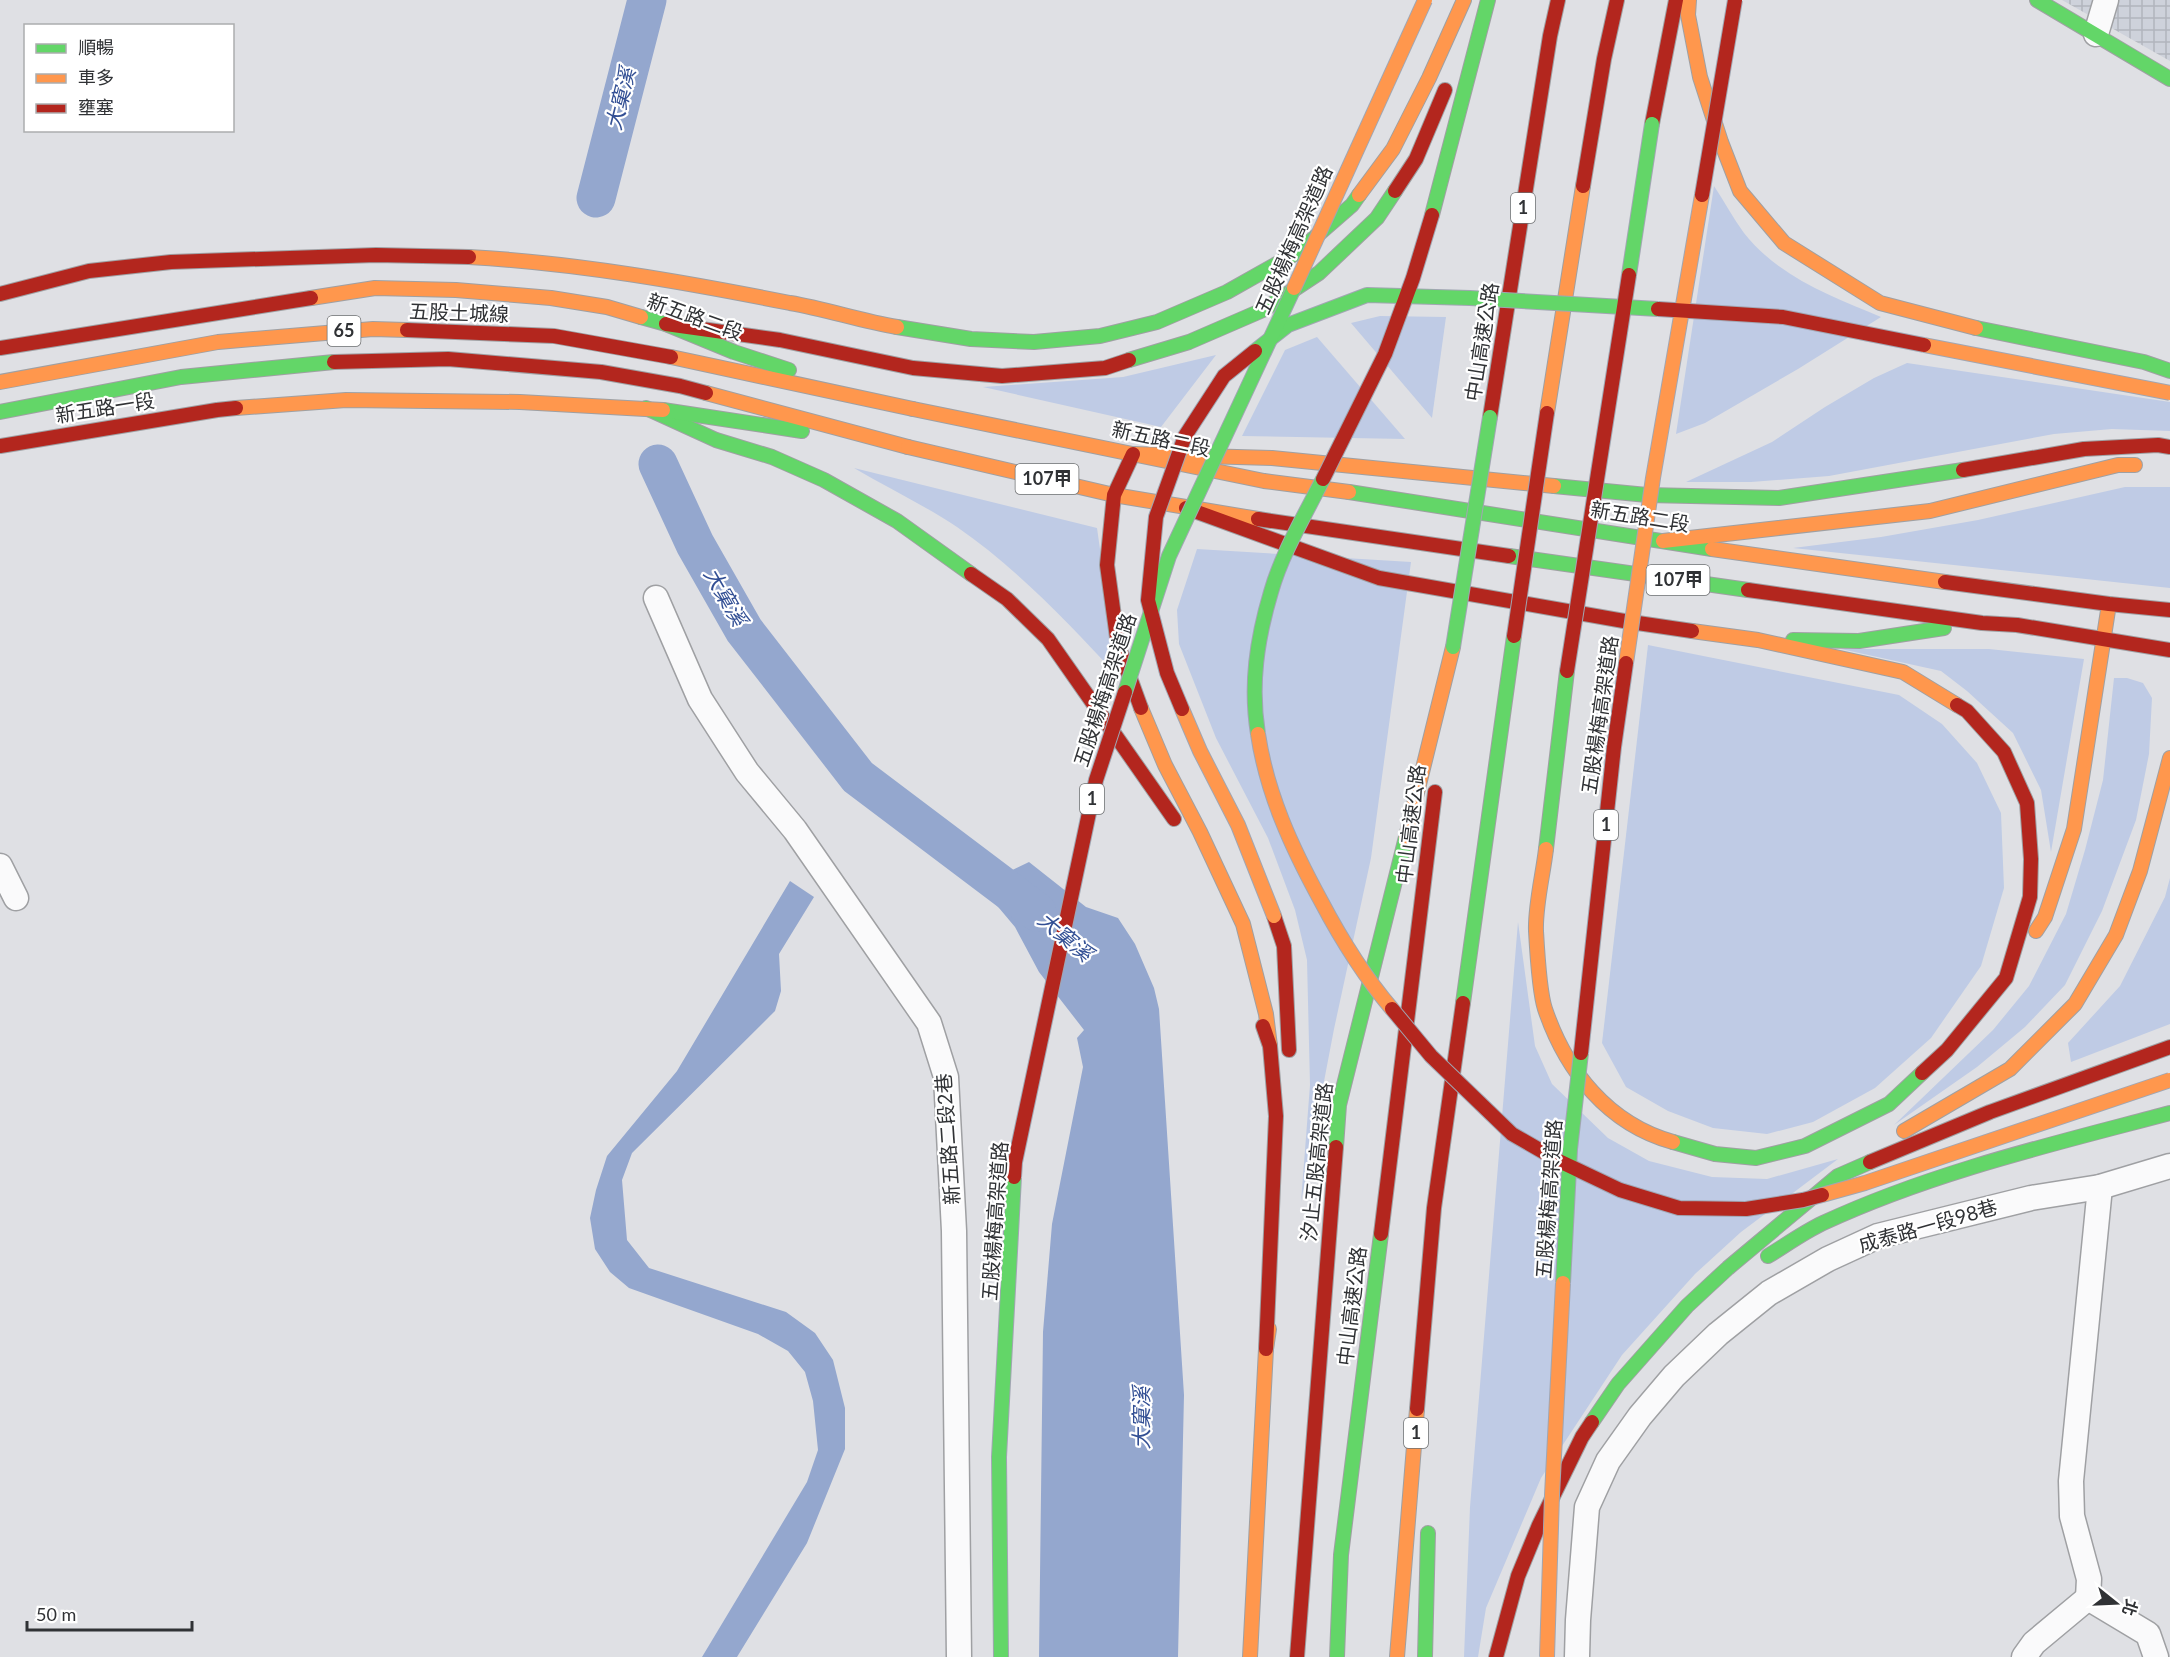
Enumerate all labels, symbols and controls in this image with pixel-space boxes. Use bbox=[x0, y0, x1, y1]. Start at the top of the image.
legend bbox=[24, 24, 234, 132]
text: 順暢 bbox=[78, 36, 114, 58]
water label: 大窠溪 bbox=[600, 62, 640, 132]
text: 車多 bbox=[78, 66, 114, 88]
text: 壅塞 bbox=[78, 96, 114, 118]
street label: 五股楊梅高架道路 bbox=[1250, 162, 1337, 318]
road number: 1 bbox=[1511, 193, 1535, 223]
street label: 中山高速公路 bbox=[1460, 281, 1502, 403]
street label: 新五路二段 bbox=[644, 288, 746, 344]
street label: 五股土城線 bbox=[409, 298, 509, 326]
road number: 65 bbox=[328, 316, 360, 346]
street label: 新五路一段 bbox=[54, 387, 156, 427]
street label: 新五路二段 bbox=[1110, 416, 1213, 460]
road number: 107甲 bbox=[1016, 464, 1078, 494]
street label: 新五路二段 bbox=[1589, 496, 1691, 536]
water label: 大窠溪 bbox=[700, 563, 754, 632]
road number: 107甲 bbox=[1646, 565, 1710, 595]
street label: 五股楊梅高架道路 bbox=[1068, 610, 1140, 769]
street label: 五股楊梅高架道路 bbox=[1576, 634, 1622, 796]
street label: 中山高速公路 bbox=[1391, 763, 1429, 885]
road number: 1 bbox=[1080, 784, 1104, 814]
road number: 1 bbox=[1594, 810, 1618, 840]
water label: 大窠溪 bbox=[1034, 906, 1100, 968]
street label: 新五路二段2巷 bbox=[930, 1073, 964, 1206]
street label: 汐止五股高架道路 bbox=[1296, 1081, 1336, 1243]
street label: 五股楊梅高架道路 bbox=[1530, 1118, 1566, 1280]
street label: 五股楊梅高架道路 bbox=[976, 1140, 1012, 1302]
street label: 成泰路一段98巷 bbox=[1856, 1194, 2000, 1256]
street label: 中山高速公路 bbox=[1332, 1245, 1370, 1367]
water label: 大窠溪 bbox=[1128, 1384, 1153, 1450]
road number: 1 bbox=[1404, 1418, 1428, 1448]
north arrow bbox=[2086, 1573, 2146, 1633]
scale bar bbox=[27, 1594, 192, 1632]
text: 北 bbox=[2119, 1597, 2142, 1618]
text: 50 m bbox=[36, 1603, 76, 1625]

